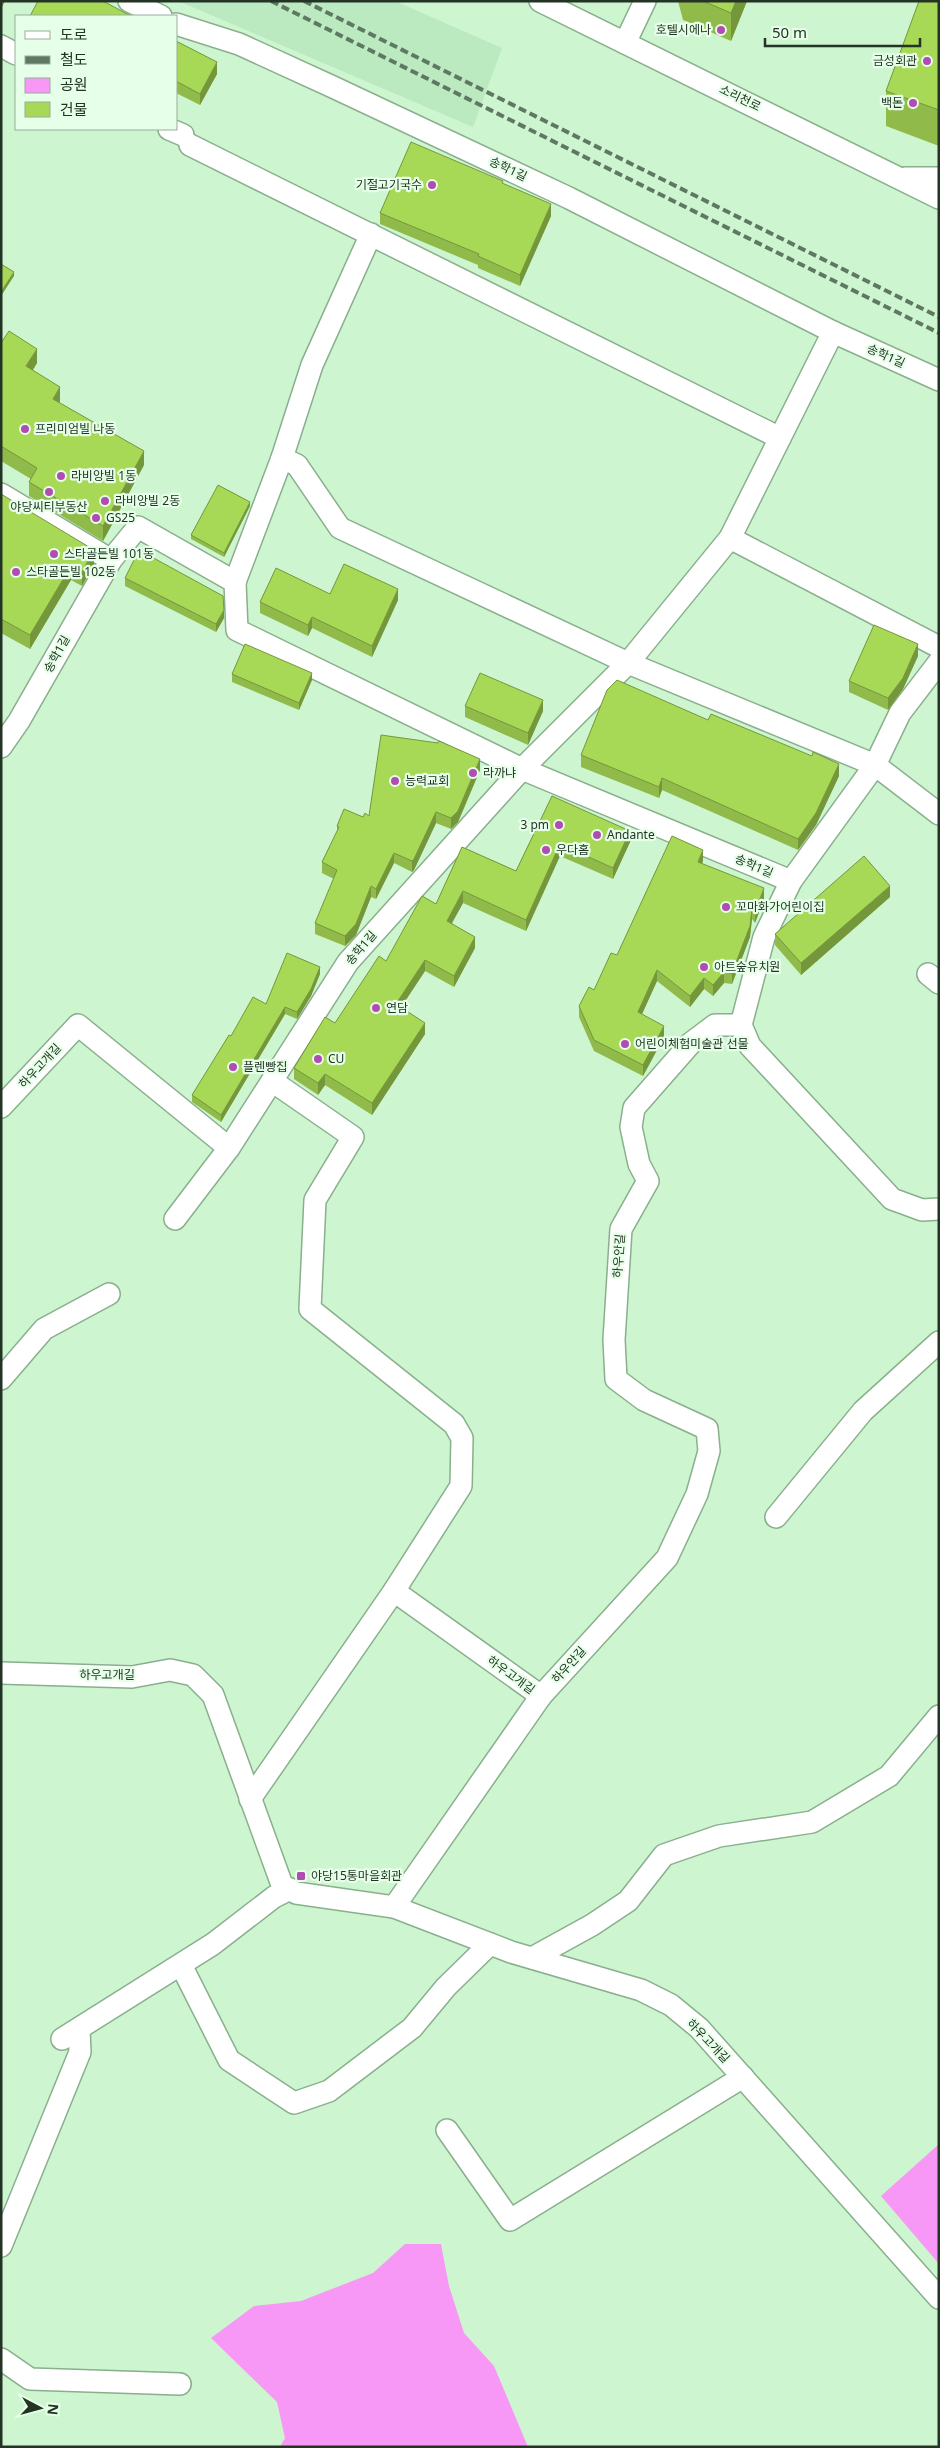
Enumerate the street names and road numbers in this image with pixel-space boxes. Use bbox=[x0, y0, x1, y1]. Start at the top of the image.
street label: 소리천로 bbox=[717, 80, 764, 115]
street label: 송학1길 bbox=[486, 152, 530, 185]
street label: 송학1길 bbox=[864, 340, 908, 371]
street label: 송학1길 bbox=[39, 632, 74, 675]
street label: 송학1길 bbox=[732, 850, 776, 881]
street label: 송학1길 bbox=[341, 927, 380, 968]
street label: 하우고개길 bbox=[15, 1040, 65, 1092]
street label: 하우안길 bbox=[608, 1233, 629, 1279]
street label: 하우안길 bbox=[548, 1643, 590, 1687]
street label: 하우고개길 bbox=[484, 1651, 539, 1698]
street label: 하우고개길 bbox=[79, 1666, 135, 1683]
street label: 하우고개길 bbox=[683, 2015, 734, 2066]

